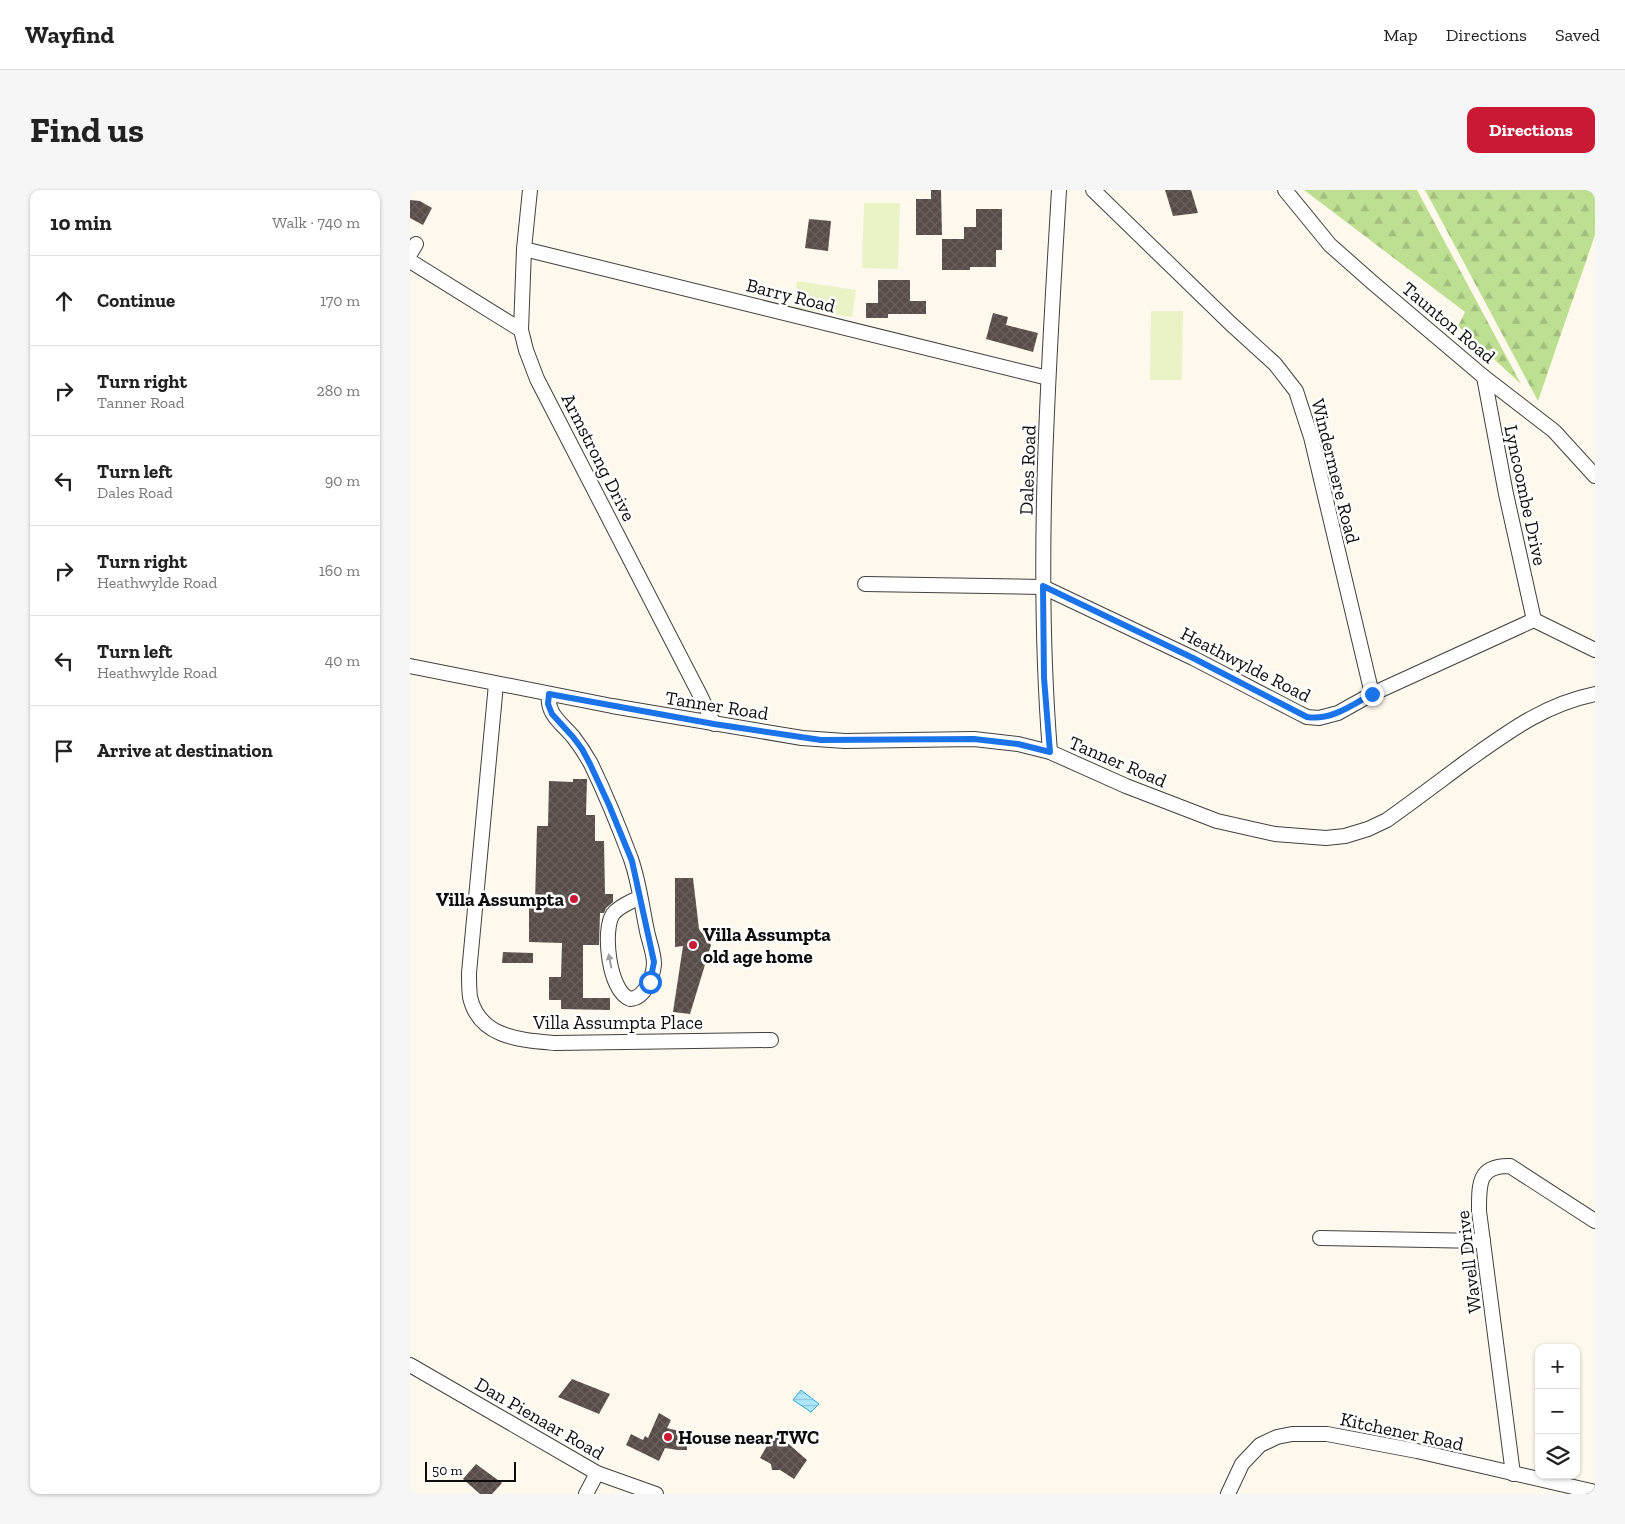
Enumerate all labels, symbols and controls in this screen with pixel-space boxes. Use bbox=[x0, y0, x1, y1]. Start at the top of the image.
text: Wayfind bbox=[25, 20, 114, 49]
text: Map bbox=[1383, 24, 1418, 46]
text: Directions bbox=[1446, 24, 1527, 46]
text: Saved bbox=[1555, 24, 1600, 46]
button: Directions bbox=[1467, 107, 1595, 153]
text: Find us bbox=[30, 109, 144, 151]
text: 10 min bbox=[50, 210, 112, 235]
text: Walk · 740 m bbox=[272, 213, 360, 232]
street label: Barry Road bbox=[744, 273, 838, 318]
street label: Taunton Road bbox=[1397, 277, 1500, 368]
icon: ahead bbox=[50, 287, 78, 315]
text: Continue bbox=[97, 289, 175, 312]
text: 170 m bbox=[320, 291, 360, 310]
text: Turn right bbox=[97, 370, 187, 393]
icon: right bbox=[50, 377, 78, 405]
text: 280 m bbox=[316, 381, 360, 400]
street label: Armstrong Drive bbox=[556, 390, 641, 525]
text: Tanner Road bbox=[97, 393, 185, 412]
street label: Windermere Road bbox=[1306, 396, 1365, 546]
street label: Lyncoombe Drive bbox=[1499, 423, 1552, 567]
street label: Dales Road bbox=[1014, 424, 1041, 515]
text: Turn left bbox=[97, 460, 172, 483]
icon: left bbox=[50, 467, 78, 495]
text: 90 m bbox=[325, 471, 360, 490]
text: Dales Road bbox=[97, 483, 173, 502]
text: Turn right bbox=[97, 550, 187, 573]
icon: right bbox=[50, 557, 78, 585]
text: 160 m bbox=[319, 561, 360, 580]
text: Heathwylde Road bbox=[97, 573, 217, 592]
street label: Heathwylde Road bbox=[1177, 622, 1315, 707]
text: Turn left bbox=[97, 640, 172, 663]
icon: left bbox=[50, 647, 78, 675]
text: 40 m bbox=[325, 651, 360, 670]
text: Heathwylde Road bbox=[97, 663, 217, 682]
route end bbox=[1361, 683, 1384, 706]
street label: Tanner Road bbox=[664, 686, 771, 725]
street label: Tanner Road bbox=[1065, 731, 1171, 793]
icon: arrive bbox=[50, 737, 78, 765]
text: Arrive at destination bbox=[97, 739, 273, 762]
place label: Villa Assumpta bbox=[436, 888, 564, 911]
marker: Villa Assumpta bbox=[568, 893, 580, 905]
place label: Villa Assumpta old age home bbox=[703, 923, 831, 968]
marker: Villa Assumpta old age home bbox=[687, 939, 699, 951]
one-way arrow bbox=[606, 953, 614, 969]
route start bbox=[639, 971, 662, 994]
street label: Villa Assumpta Place bbox=[532, 1011, 703, 1034]
street label: Wavell Drive bbox=[1451, 1209, 1486, 1315]
map controls bbox=[1535, 1344, 1580, 1479]
button: + bbox=[1535, 1344, 1580, 1389]
street label: Dan Pienaar Road bbox=[471, 1372, 609, 1465]
button: − bbox=[1535, 1389, 1580, 1434]
street label: Kitchener Road bbox=[1338, 1407, 1466, 1456]
place label: House near TWC bbox=[678, 1426, 819, 1449]
marker: House near TWC bbox=[662, 1431, 674, 1443]
button: layers bbox=[1535, 1434, 1580, 1479]
scale bar bbox=[425, 1459, 516, 1482]
text: 50 m bbox=[432, 1462, 463, 1479]

